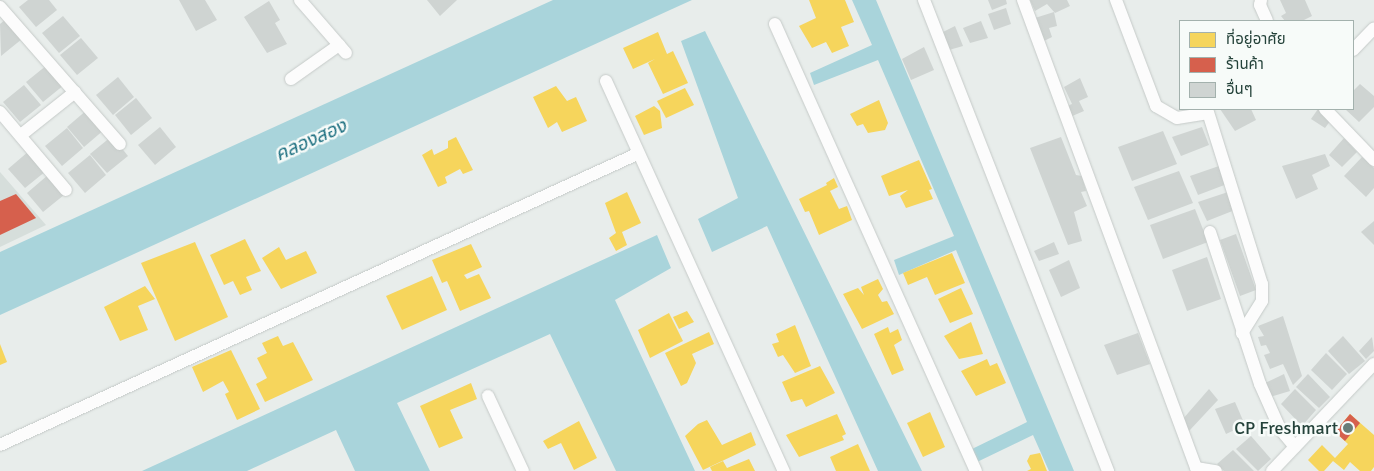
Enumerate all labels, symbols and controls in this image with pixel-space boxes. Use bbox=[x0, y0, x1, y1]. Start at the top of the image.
legend bbox=[1179, 20, 1354, 110]
text: ที่อยู่อาศัย bbox=[1226, 30, 1286, 48]
text: ร้านค้า bbox=[1226, 55, 1264, 73]
text: อื่นๆ bbox=[1226, 80, 1253, 98]
water label: คลองสอง bbox=[272, 115, 350, 167]
place label: CP Freshmart bbox=[1234, 417, 1338, 439]
marker: CP Freshmart bbox=[1342, 422, 1354, 434]

